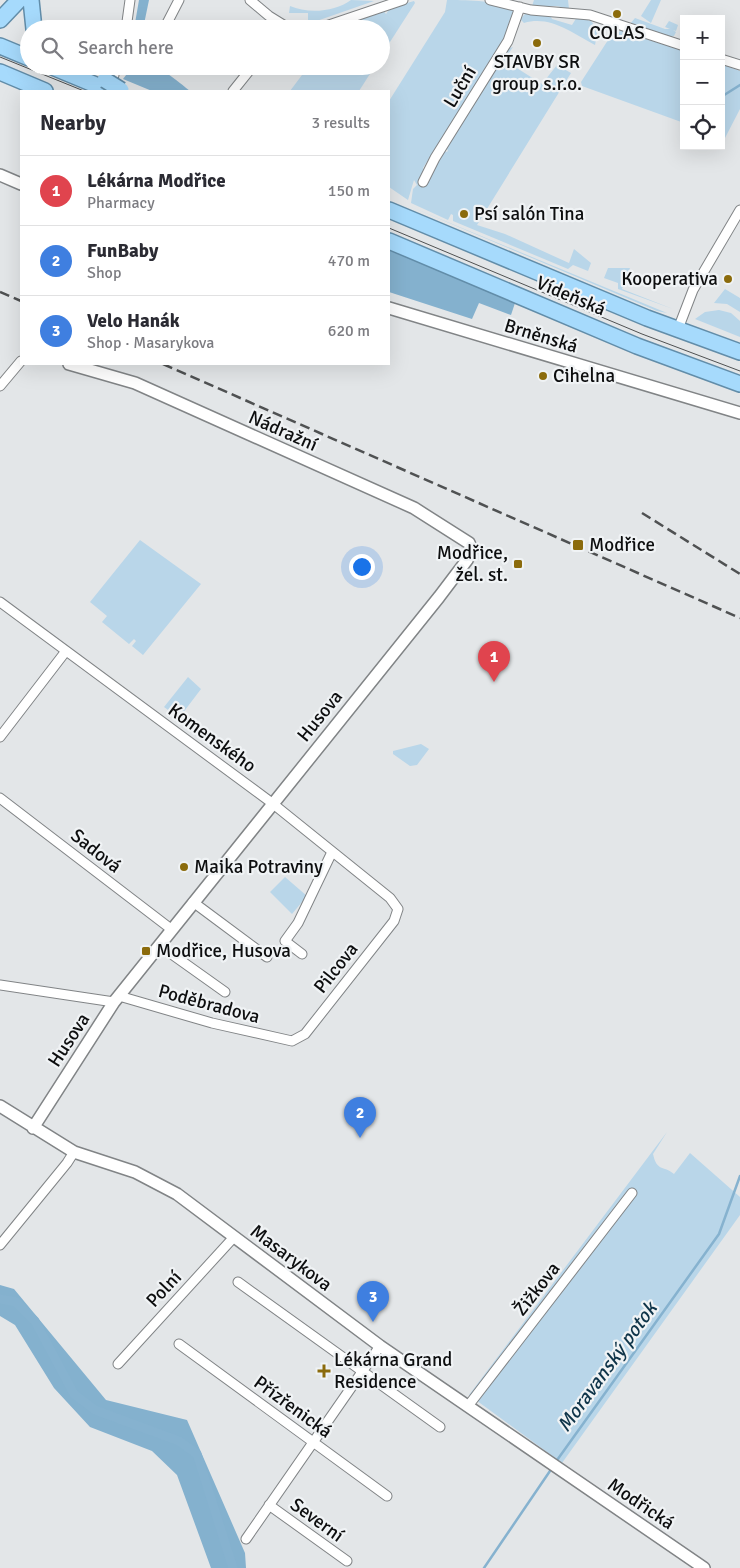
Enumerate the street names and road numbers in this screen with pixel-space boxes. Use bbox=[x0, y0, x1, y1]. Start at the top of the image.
street label: Luční bbox=[438, 61, 482, 112]
street label: Vídeňská bbox=[532, 271, 610, 321]
street label: Brněnská bbox=[501, 313, 581, 359]
street label: Nádražní bbox=[245, 405, 322, 457]
street label: Husova bbox=[292, 685, 348, 747]
street label: Komenského bbox=[163, 698, 261, 778]
street label: Sadová bbox=[66, 824, 126, 878]
street label: Pilcova bbox=[309, 938, 363, 998]
street label: Poděbradova bbox=[156, 979, 262, 1029]
street label: Husova bbox=[43, 1009, 95, 1071]
street label: Masarykova bbox=[245, 1219, 337, 1297]
street label: Žižkova bbox=[509, 1257, 565, 1321]
street label: Polní bbox=[141, 1265, 187, 1312]
street label: Přízřenická bbox=[249, 1370, 337, 1444]
street label: Modřická bbox=[603, 1473, 679, 1535]
street label: Severní bbox=[286, 1493, 349, 1548]

